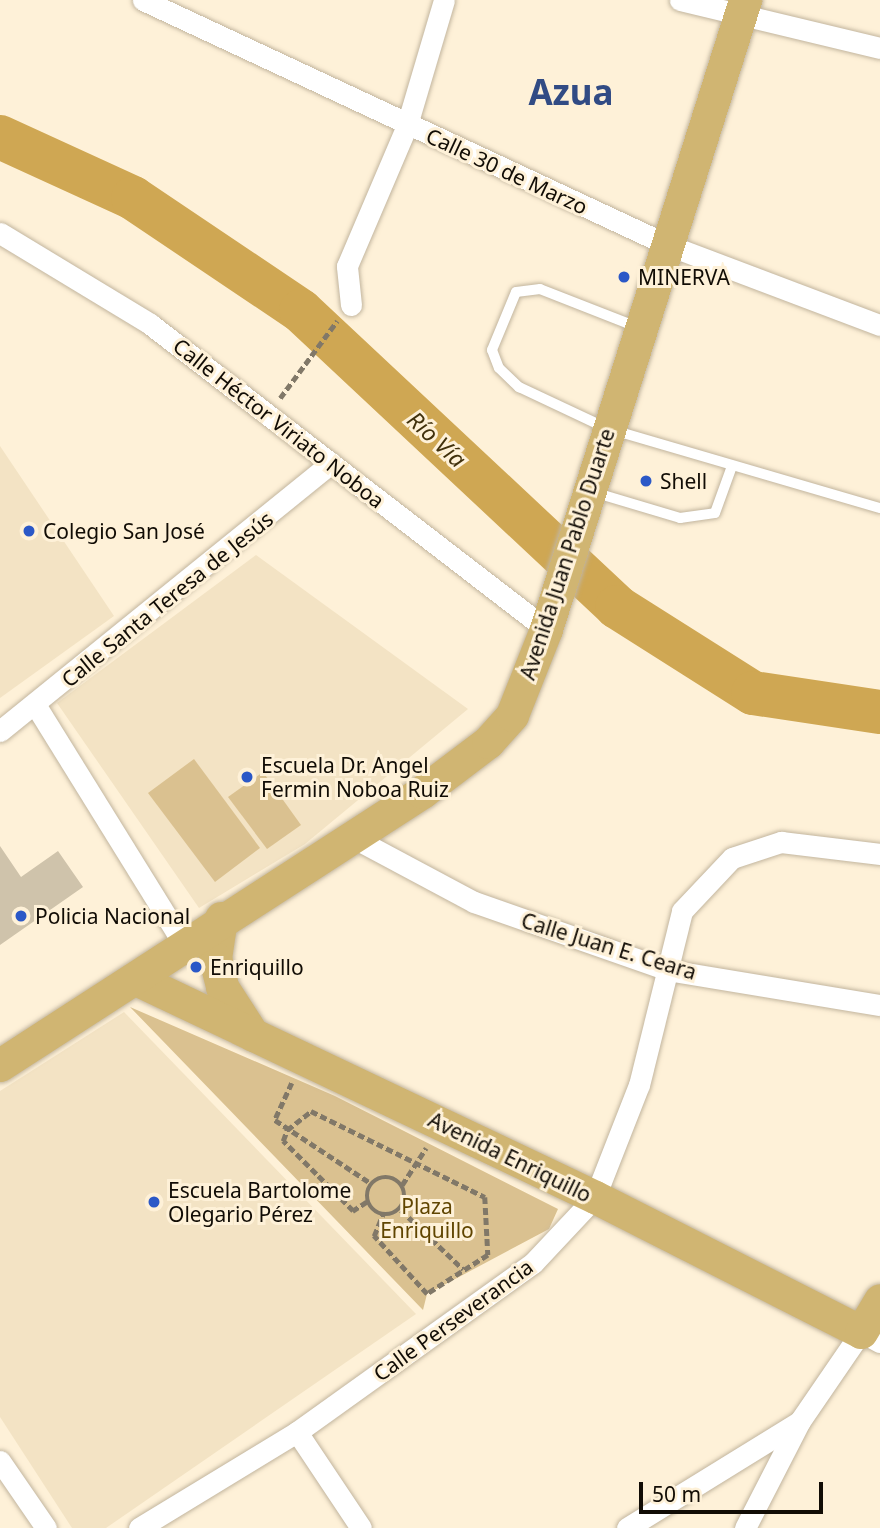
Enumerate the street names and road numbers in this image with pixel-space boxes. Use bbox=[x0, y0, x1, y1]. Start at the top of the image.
street label: Calle 30 de Marzo bbox=[422, 123, 592, 219]
street label: Calle Héctor Viriato Noboa bbox=[168, 333, 390, 513]
street label: Avenida Juan Pablo Duarte bbox=[514, 425, 620, 683]
street label: Calle Santa Teresa de Jesús bbox=[56, 506, 278, 692]
street label: Calle Juan E. Ceara bbox=[518, 907, 700, 985]
street label: Avenida Enriquillo bbox=[424, 1107, 596, 1207]
street label: Calle Perseverancia bbox=[368, 1254, 538, 1386]

